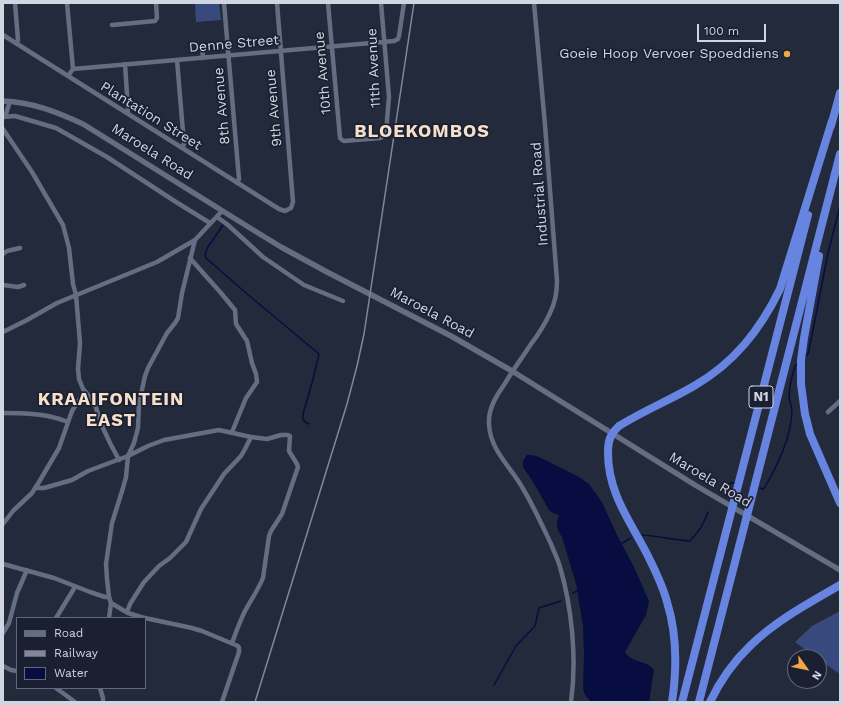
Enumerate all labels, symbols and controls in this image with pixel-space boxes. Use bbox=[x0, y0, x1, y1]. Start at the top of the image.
scale bar bbox=[699, 16, 768, 42]
text: 100 m bbox=[704, 24, 739, 38]
street label: 11th Avenue bbox=[364, 28, 384, 108]
street label: 10th Avenue bbox=[311, 31, 335, 115]
street label: Denne Street bbox=[188, 32, 280, 56]
place label: Goeie Hoop Vervoer Spoeddiens bbox=[559, 46, 779, 62]
marker: Goeie Hoop Vervoer Spoeddiens bbox=[782, 49, 792, 59]
street label: 8th Avenue bbox=[210, 67, 234, 145]
street label: 9th Avenue bbox=[262, 69, 286, 147]
street label: Plantation Street bbox=[97, 78, 205, 154]
street label: Maroela Road bbox=[108, 120, 196, 184]
district label: BLOEKOMBOS bbox=[354, 121, 490, 143]
street label: Industrial Road bbox=[528, 142, 552, 246]
street label: Maroela Road bbox=[387, 284, 477, 342]
road number: N1 bbox=[749, 386, 773, 408]
district label: KRAAIFONTEIN EAST bbox=[38, 389, 184, 432]
street label: Maroela Road bbox=[666, 449, 754, 511]
legend bbox=[16, 617, 146, 689]
text: Road bbox=[54, 626, 83, 640]
text: Railway bbox=[54, 646, 98, 660]
north arrow bbox=[787, 649, 827, 689]
text: Water bbox=[54, 666, 88, 680]
text: N bbox=[809, 668, 824, 682]

